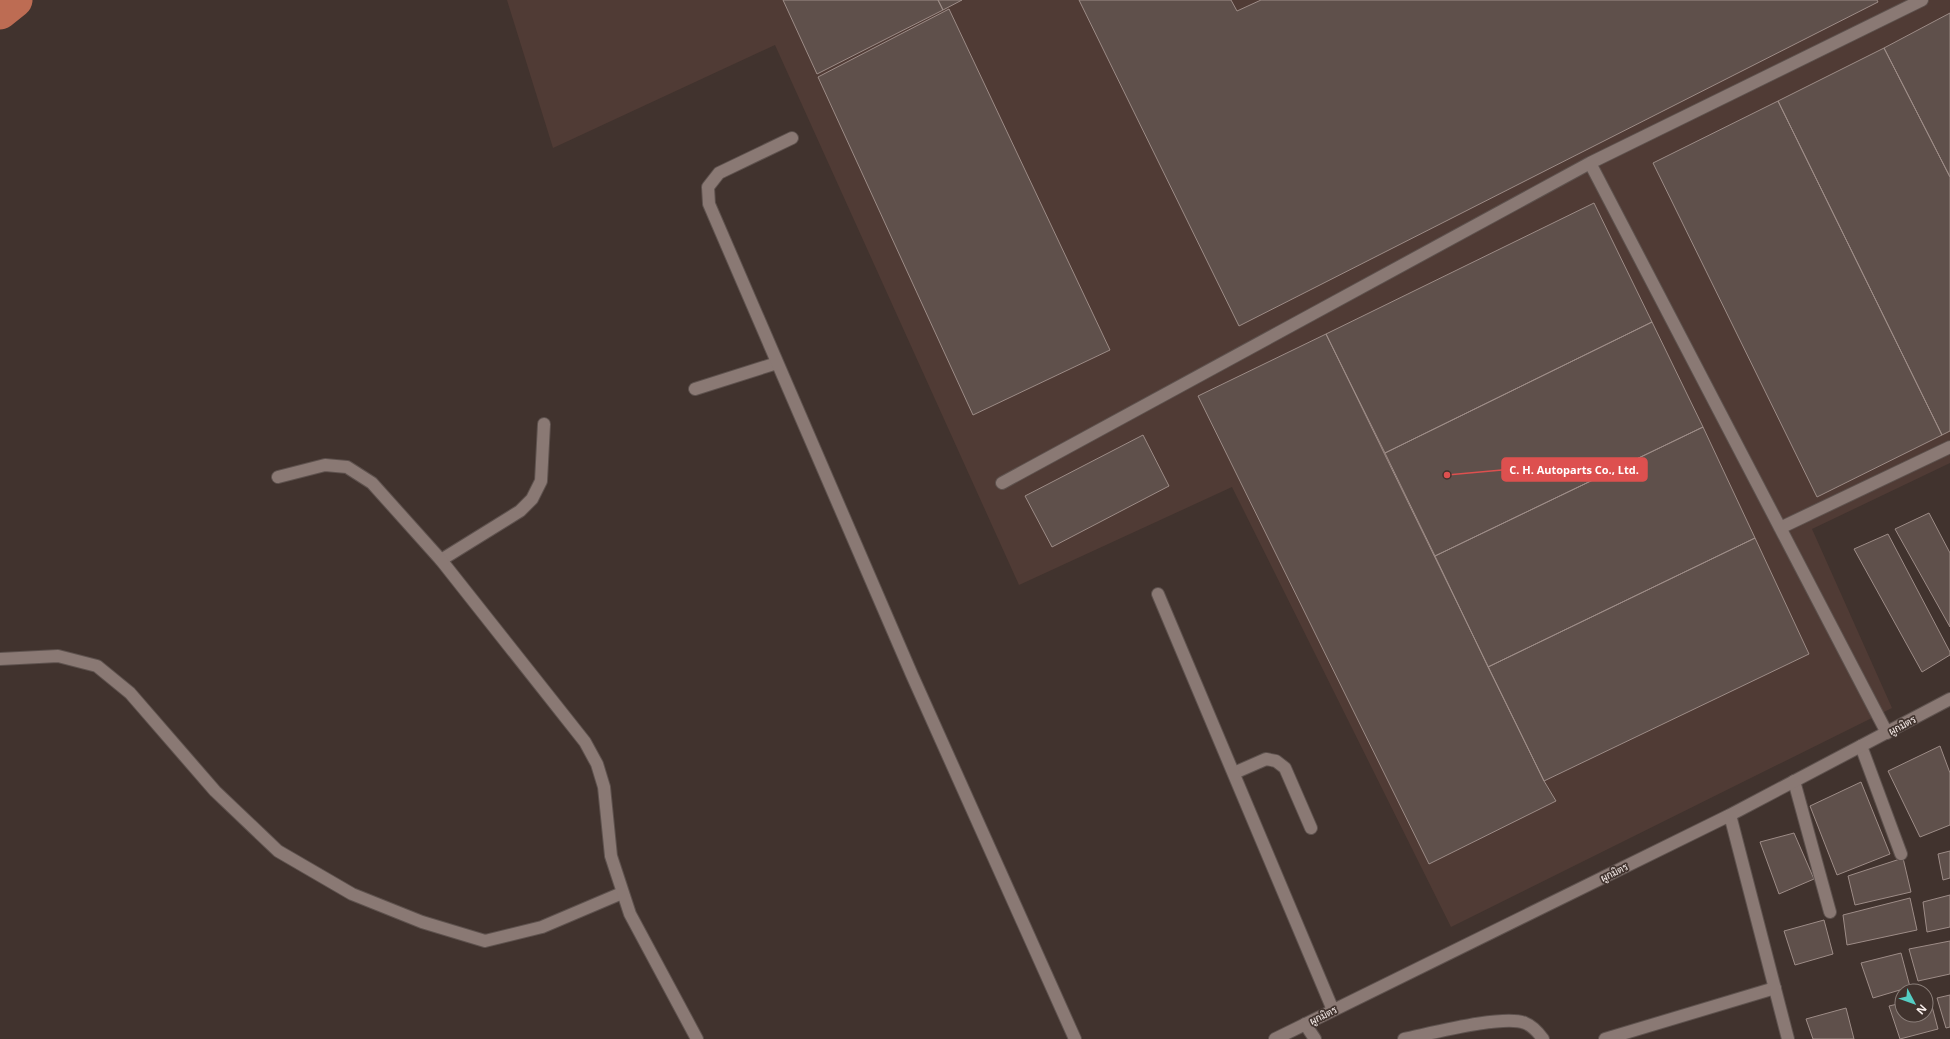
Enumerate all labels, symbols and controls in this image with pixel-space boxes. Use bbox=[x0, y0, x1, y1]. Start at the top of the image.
callout: C. H. Autoparts Co., Ltd. bbox=[1502, 458, 1647, 481]
text: C. H. Autoparts Co., Ltd. bbox=[1509, 462, 1639, 477]
street label: ผูกมิตร bbox=[1886, 712, 1919, 739]
street label: ผูกมิตร bbox=[1598, 859, 1631, 886]
north arrow bbox=[1894, 983, 1934, 1023]
street label: ผูกมิตร bbox=[1307, 1002, 1340, 1029]
text: N bbox=[1913, 1002, 1931, 1018]

